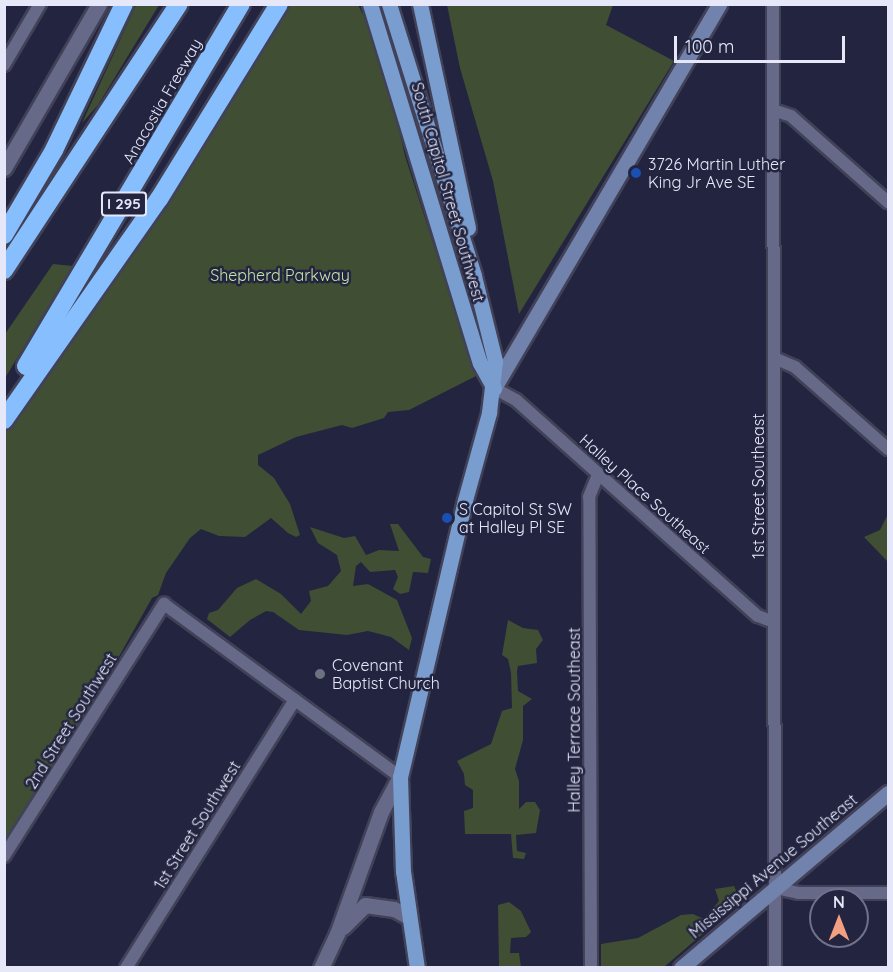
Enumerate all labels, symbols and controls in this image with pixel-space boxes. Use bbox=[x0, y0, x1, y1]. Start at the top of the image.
scale bar bbox=[677, 24, 848, 62]
street label: Anacostia Freeway bbox=[118, 35, 206, 167]
text: 100 m bbox=[685, 35, 734, 58]
street label: South Capitol Street Southwest bbox=[407, 80, 489, 304]
place label: 3726 Martin Luther King Jr Ave SE bbox=[648, 154, 785, 192]
marker: 3726 Martin Luther King Jr Ave SE bbox=[629, 166, 643, 180]
road number: I 295 bbox=[100, 192, 148, 216]
park label: Shepherd Parkway bbox=[210, 265, 350, 285]
street label: 1st Street Southeast bbox=[748, 413, 768, 559]
street label: Halley Place Southeast bbox=[576, 430, 714, 558]
place label: S Capitol St SW at Halley Pl SE bbox=[459, 499, 572, 537]
marker: S Capitol St SW at Halley Pl SE bbox=[440, 511, 454, 525]
street label: Halley Terrace Southeast bbox=[564, 627, 584, 813]
street label: 2nd Street Southwest bbox=[21, 650, 121, 792]
place label: Covenant Baptist Church bbox=[332, 655, 440, 693]
marker: Covenant Baptist Church bbox=[313, 667, 327, 681]
street label: 1st Street Southwest bbox=[150, 757, 244, 893]
street label: Mississippi Avenue Southeast bbox=[685, 790, 861, 942]
north arrow bbox=[809, 888, 869, 948]
text: N bbox=[833, 892, 845, 912]

